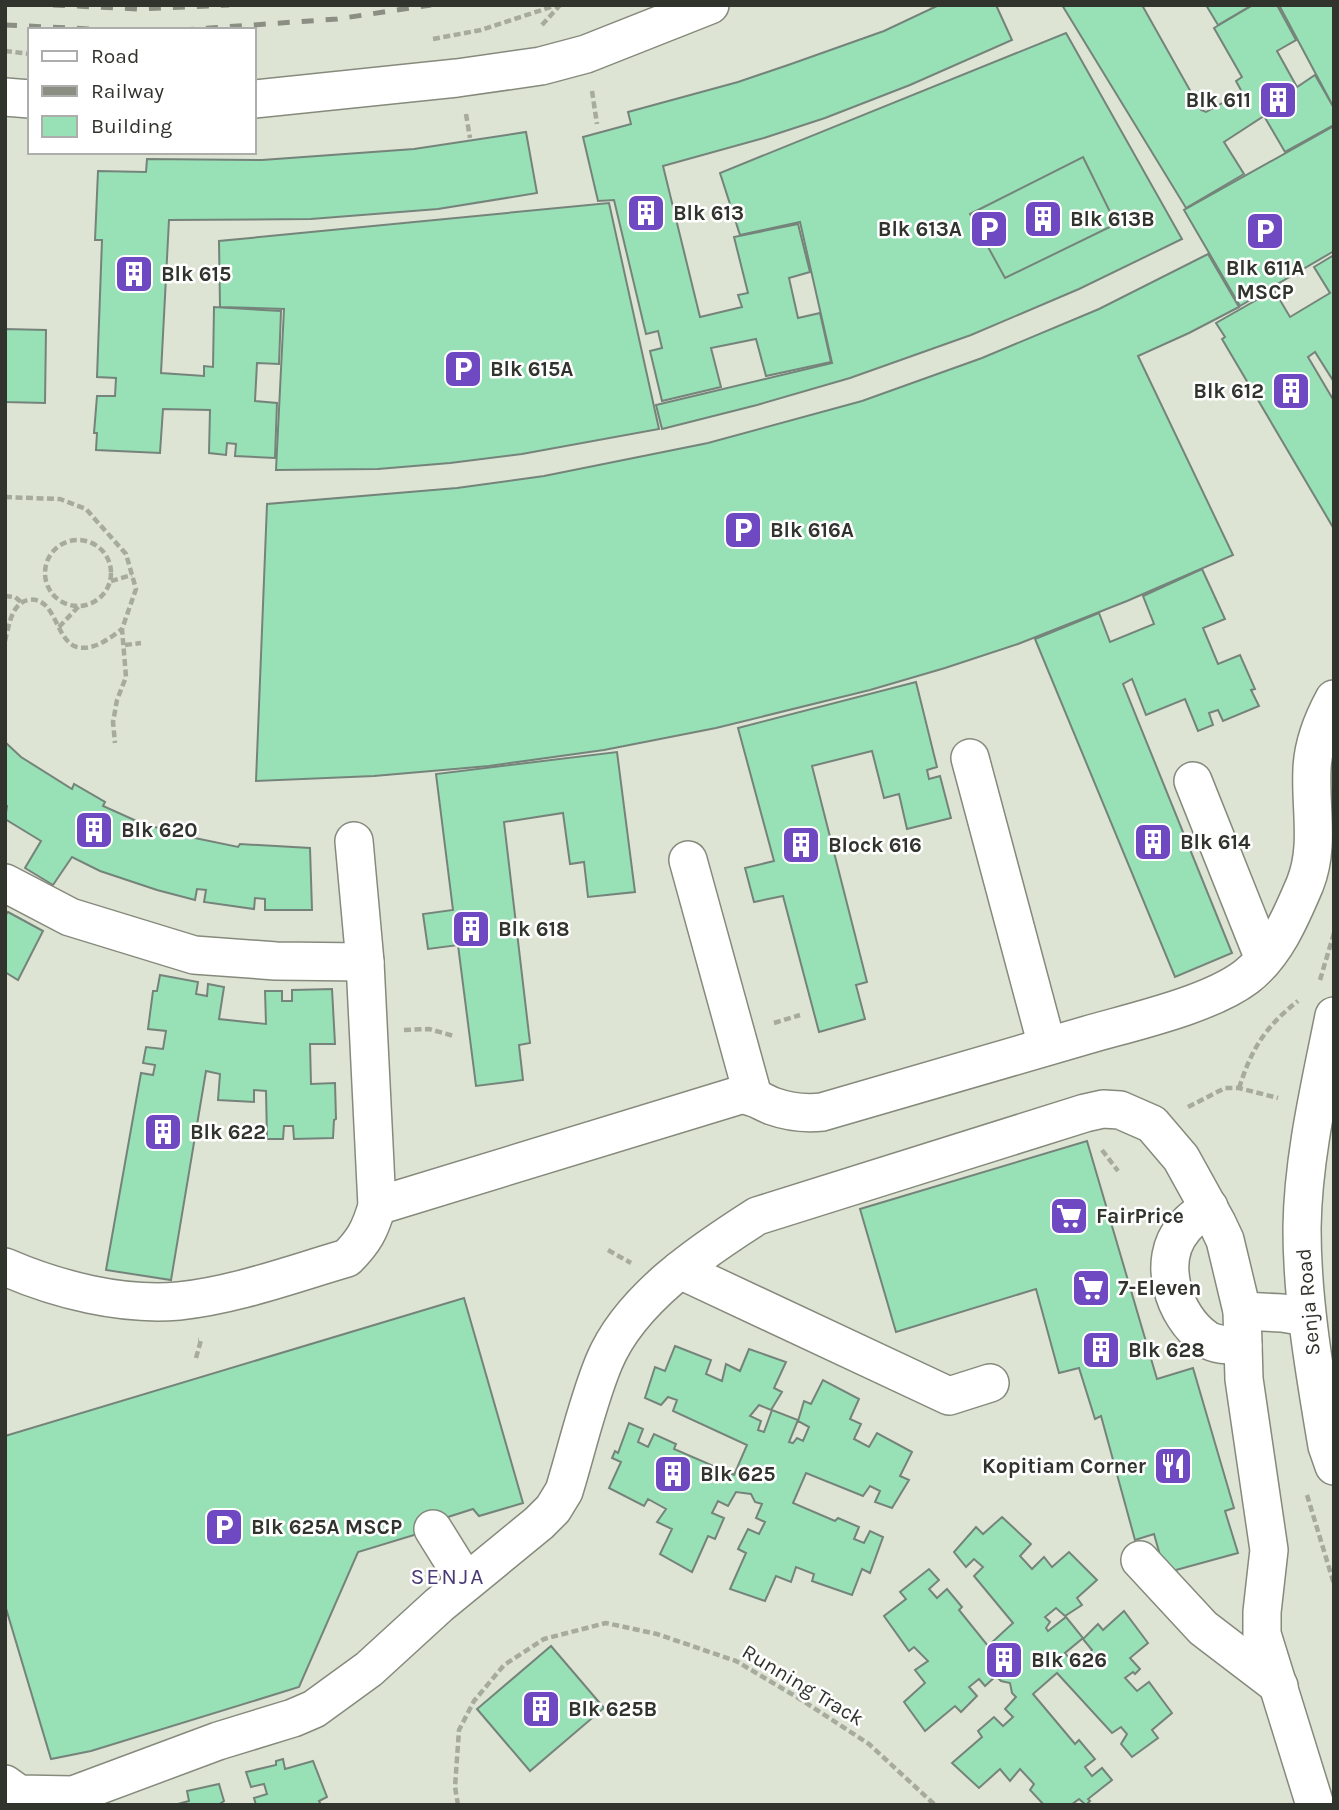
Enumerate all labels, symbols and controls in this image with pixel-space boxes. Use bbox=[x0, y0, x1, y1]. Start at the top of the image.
legend bbox=[28, 28, 256, 154]
text: Road bbox=[91, 44, 139, 68]
text: Railway bbox=[91, 79, 164, 103]
building icon: Blk 611 bbox=[1257, 79, 1299, 121]
place label: Blk 611 bbox=[1186, 88, 1251, 112]
text: Building bbox=[91, 114, 172, 138]
building icon: Blk 613 bbox=[625, 192, 667, 234]
building icon: Blk 613B bbox=[1022, 198, 1064, 240]
place label: Blk 613 bbox=[673, 201, 744, 225]
place label: Blk 613B bbox=[1070, 207, 1155, 231]
parking icon: Blk 613A bbox=[968, 208, 1010, 250]
parking icon: Blk 611A MSCP bbox=[1244, 210, 1286, 252]
place label: Blk 613A bbox=[878, 217, 962, 241]
building icon: Blk 615 bbox=[113, 253, 155, 295]
place label: Blk 611A MSCP bbox=[1226, 256, 1304, 304]
place label: Blk 615 bbox=[161, 262, 231, 286]
parking icon: Blk 615A bbox=[442, 348, 484, 390]
place label: Blk 615A bbox=[490, 357, 573, 381]
building icon: Blk 612 bbox=[1270, 370, 1312, 412]
place label: Blk 612 bbox=[1193, 379, 1264, 403]
parking icon: Blk 616A bbox=[722, 509, 764, 551]
place label: Blk 616A bbox=[770, 518, 854, 542]
building icon: Blk 620 bbox=[73, 809, 115, 851]
place label: Blk 620 bbox=[121, 818, 197, 842]
building icon: Blk 614 bbox=[1132, 821, 1174, 863]
building icon: Block 616 bbox=[780, 824, 822, 866]
place label: Blk 614 bbox=[1180, 830, 1251, 854]
place label: Block 616 bbox=[828, 833, 922, 857]
building icon: Blk 618 bbox=[450, 908, 492, 950]
place label: Blk 618 bbox=[498, 917, 570, 941]
building icon: Blk 622 bbox=[142, 1111, 184, 1153]
place label: Blk 622 bbox=[190, 1120, 266, 1144]
supermarket icon: FairPrice bbox=[1048, 1195, 1090, 1237]
place label: FairPrice bbox=[1096, 1204, 1184, 1228]
street label: Senja Road bbox=[1291, 1247, 1325, 1357]
supermarket icon: 7-Eleven bbox=[1070, 1267, 1112, 1309]
place label: 7-Eleven bbox=[1118, 1276, 1201, 1300]
building icon: Blk 628 bbox=[1080, 1329, 1122, 1371]
place label: Blk 628 bbox=[1128, 1338, 1205, 1362]
restaurant icon: Kopitiam Corner bbox=[1152, 1445, 1194, 1487]
building icon: Blk 625 bbox=[652, 1453, 694, 1495]
place label: Kopitiam Corner bbox=[982, 1454, 1147, 1478]
place label: Blk 625 bbox=[700, 1462, 775, 1486]
parking icon: Blk 625A MSCP bbox=[203, 1506, 245, 1548]
place label: Blk 625A MSCP bbox=[251, 1515, 402, 1539]
district label: SENJA bbox=[410, 1563, 486, 1590]
street label: Running Track bbox=[738, 1639, 868, 1731]
building icon: Blk 626 bbox=[983, 1639, 1025, 1681]
place label: Blk 626 bbox=[1031, 1648, 1107, 1672]
building icon: Blk 625B bbox=[520, 1688, 562, 1730]
place label: Blk 625B bbox=[568, 1697, 657, 1721]

